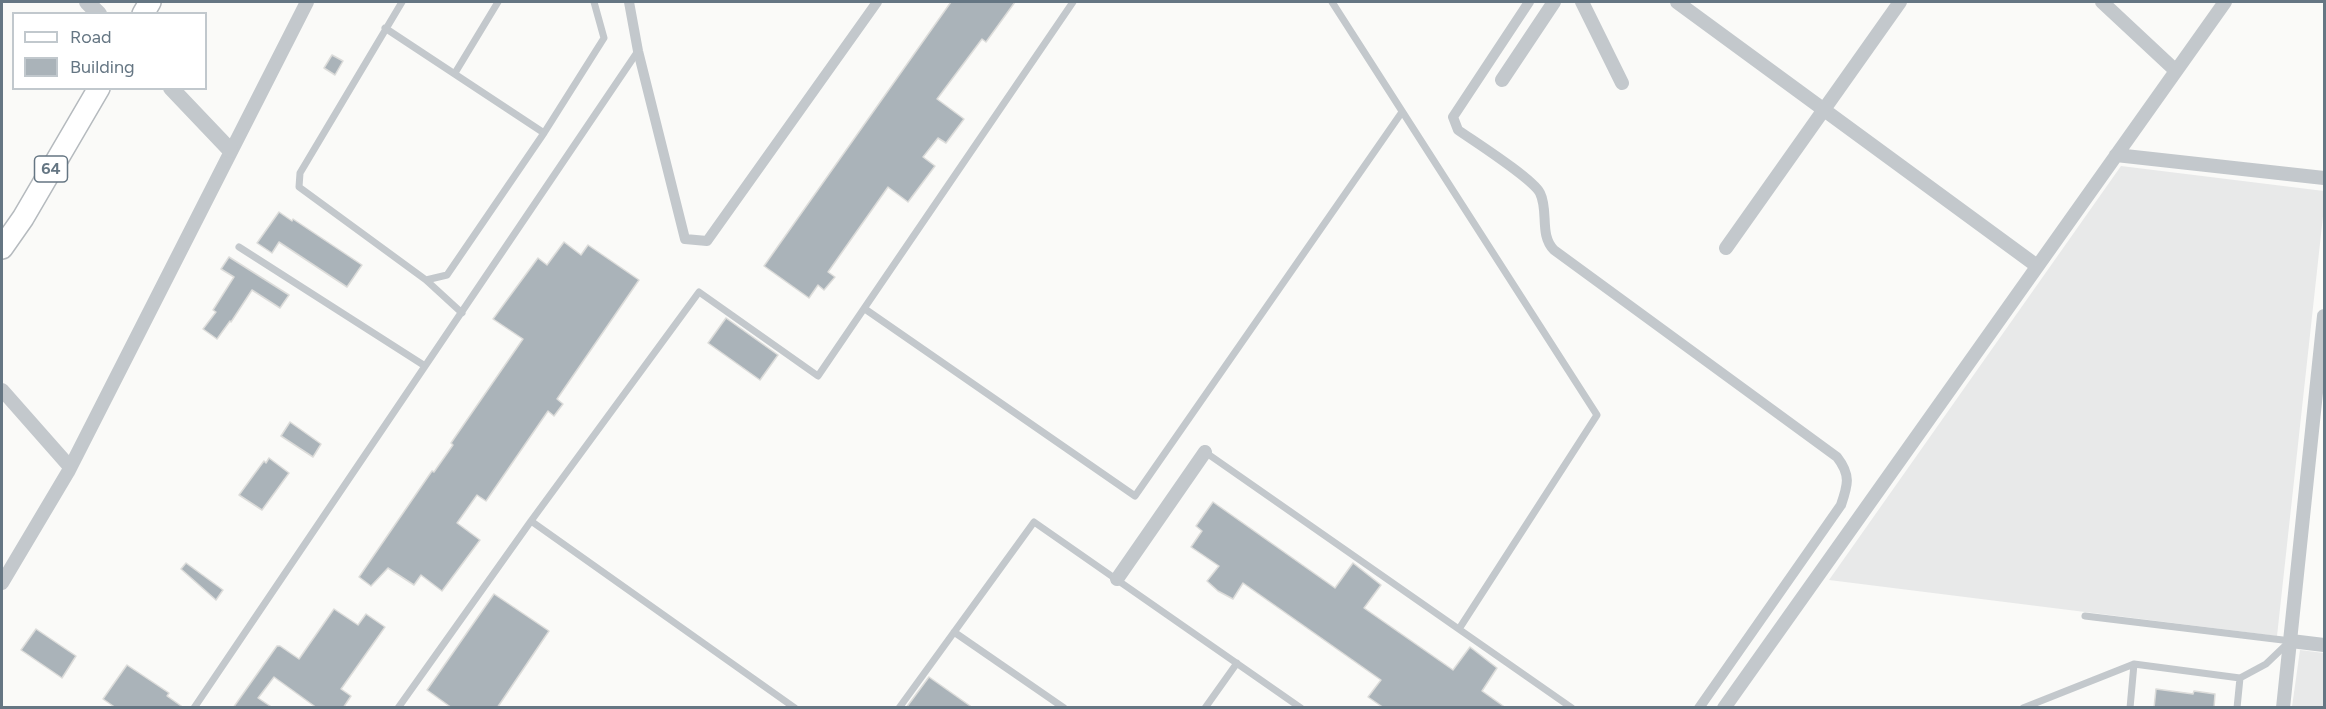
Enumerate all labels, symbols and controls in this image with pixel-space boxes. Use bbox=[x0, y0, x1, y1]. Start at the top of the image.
legend bbox=[12, 12, 207, 90]
text: Road bbox=[70, 26, 111, 48]
text: Building bbox=[70, 56, 135, 78]
road number: 64 bbox=[34, 156, 68, 182]

